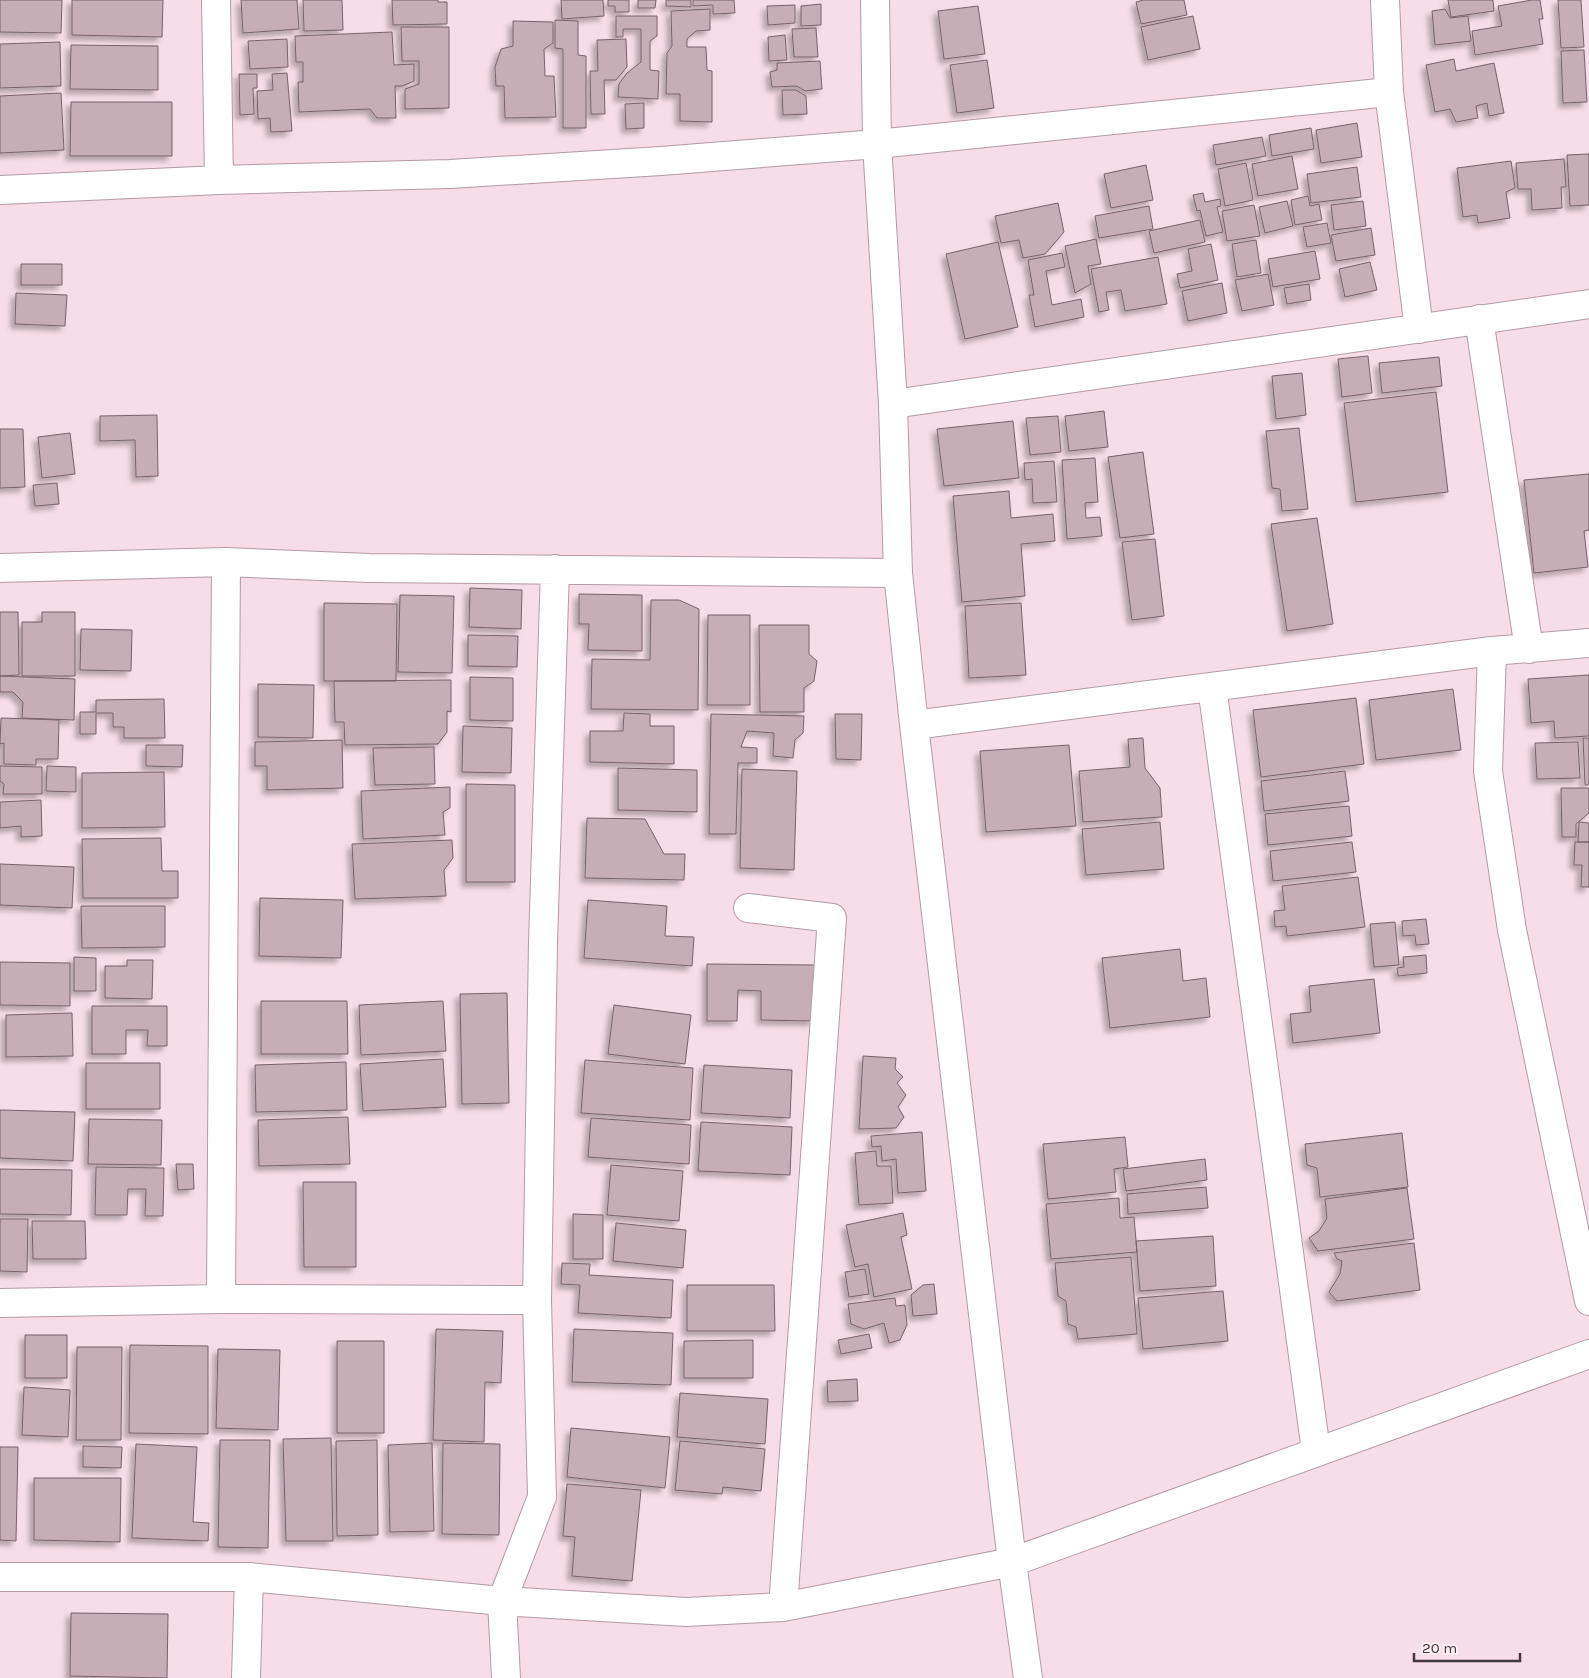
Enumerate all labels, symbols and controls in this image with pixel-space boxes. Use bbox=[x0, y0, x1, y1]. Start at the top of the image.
scale bar bbox=[1414, 1630, 1520, 1662]
text: 20 m bbox=[1422, 1639, 1457, 1657]

